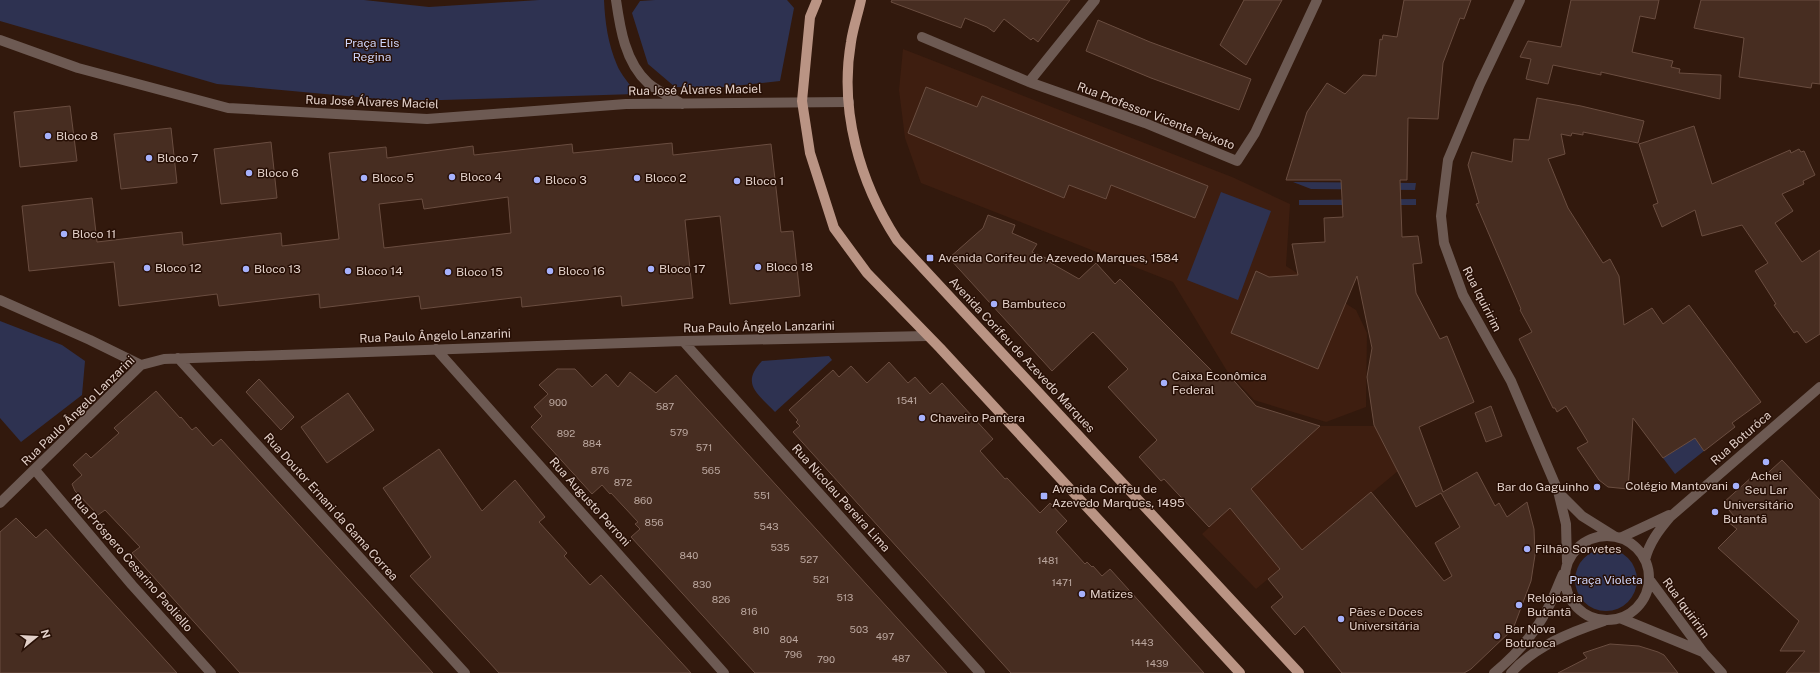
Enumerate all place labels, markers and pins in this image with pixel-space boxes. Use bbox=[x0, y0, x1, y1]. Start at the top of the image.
place label: Bloco 8 bbox=[56, 129, 98, 143]
marker: Bloco 8 bbox=[43, 131, 53, 141]
place label: Bloco 7 bbox=[157, 151, 198, 165]
marker: Bloco 7 bbox=[144, 153, 154, 163]
place label: Bloco 6 bbox=[257, 166, 299, 180]
marker: Bloco 6 bbox=[244, 168, 254, 178]
place label: Bloco 4 bbox=[460, 170, 502, 184]
place label: Bloco 5 bbox=[372, 171, 414, 185]
place label: Bloco 2 bbox=[645, 171, 686, 185]
marker: Bloco 4 bbox=[447, 172, 457, 182]
marker: Bloco 5 bbox=[359, 173, 369, 183]
place label: Bloco 3 bbox=[545, 173, 587, 187]
marker: Bloco 2 bbox=[632, 173, 642, 183]
place label: Bloco 1 bbox=[745, 174, 784, 188]
marker: Bloco 3 bbox=[532, 175, 542, 185]
marker: Bloco 1 bbox=[732, 176, 742, 186]
place label: Bloco 11 bbox=[72, 227, 116, 241]
marker: Bloco 11 bbox=[59, 229, 69, 239]
place label: Avenida Corifeu de Azevedo Marques, 1584 bbox=[938, 251, 1179, 265]
marker: Avenida Corifeu de Azevedo Marques, 1584 bbox=[925, 253, 935, 263]
place label: Bloco 18 bbox=[766, 260, 813, 274]
place label: Bloco 12 bbox=[155, 261, 201, 275]
place label: Bloco 13 bbox=[254, 262, 301, 276]
place label: Bloco 17 bbox=[659, 262, 705, 276]
marker: Bloco 18 bbox=[753, 262, 763, 272]
marker: Bloco 12 bbox=[142, 263, 152, 273]
marker: Bloco 13 bbox=[241, 264, 251, 274]
place label: Bloco 14 bbox=[356, 264, 403, 278]
place label: Bloco 16 bbox=[558, 264, 605, 278]
marker: Bloco 17 bbox=[646, 264, 656, 274]
place label: Bloco 15 bbox=[456, 265, 503, 279]
marker: Bloco 14 bbox=[343, 266, 353, 276]
marker: Bloco 16 bbox=[545, 266, 555, 276]
marker: Bloco 15 bbox=[443, 267, 453, 277]
place label: Bambuteco bbox=[1002, 297, 1066, 311]
marker: Bambuteco bbox=[989, 299, 999, 309]
place label: Caixa Econômica Federal bbox=[1172, 369, 1267, 397]
marker: Caixa Econômica Federal bbox=[1159, 378, 1169, 388]
place label: Chaveiro Pantera bbox=[930, 411, 1025, 425]
marker: Chaveiro Pantera bbox=[917, 413, 927, 423]
marker: Achei Seu Lar bbox=[1761, 457, 1771, 467]
place label: Achei Seu Lar bbox=[1745, 469, 1788, 497]
place label: Colégio Mantovani bbox=[1625, 479, 1728, 493]
place label: Bar do Gaguinho bbox=[1497, 480, 1589, 494]
marker: Colégio Mantovani bbox=[1731, 481, 1741, 491]
place label: Avenida Corifeu de Azevedo Marques, 1495 bbox=[1052, 482, 1185, 510]
marker: Bar do Gaguinho bbox=[1592, 482, 1602, 492]
marker: Avenida Corifeu de Azevedo Marques, 1495 bbox=[1039, 491, 1049, 501]
place label: Universitário Butantã bbox=[1723, 498, 1794, 526]
marker: Universitário Butantã bbox=[1710, 507, 1720, 517]
place label: Filhão Sorvetes bbox=[1535, 542, 1621, 556]
marker: Filhão Sorvetes bbox=[1522, 544, 1532, 554]
place label: Matizes bbox=[1090, 587, 1133, 601]
marker: Matizes bbox=[1077, 589, 1087, 599]
place label: Relojoaria Butantã bbox=[1527, 591, 1583, 619]
marker: Relojoaria Butantã bbox=[1514, 600, 1524, 610]
place label: Pães e Doces Universitária bbox=[1349, 605, 1423, 633]
marker: Pães e Doces Universitária bbox=[1336, 614, 1346, 624]
place label: Bar Nova Boturoca bbox=[1505, 622, 1556, 650]
marker: Bar Nova Boturoca bbox=[1492, 631, 1502, 641]

